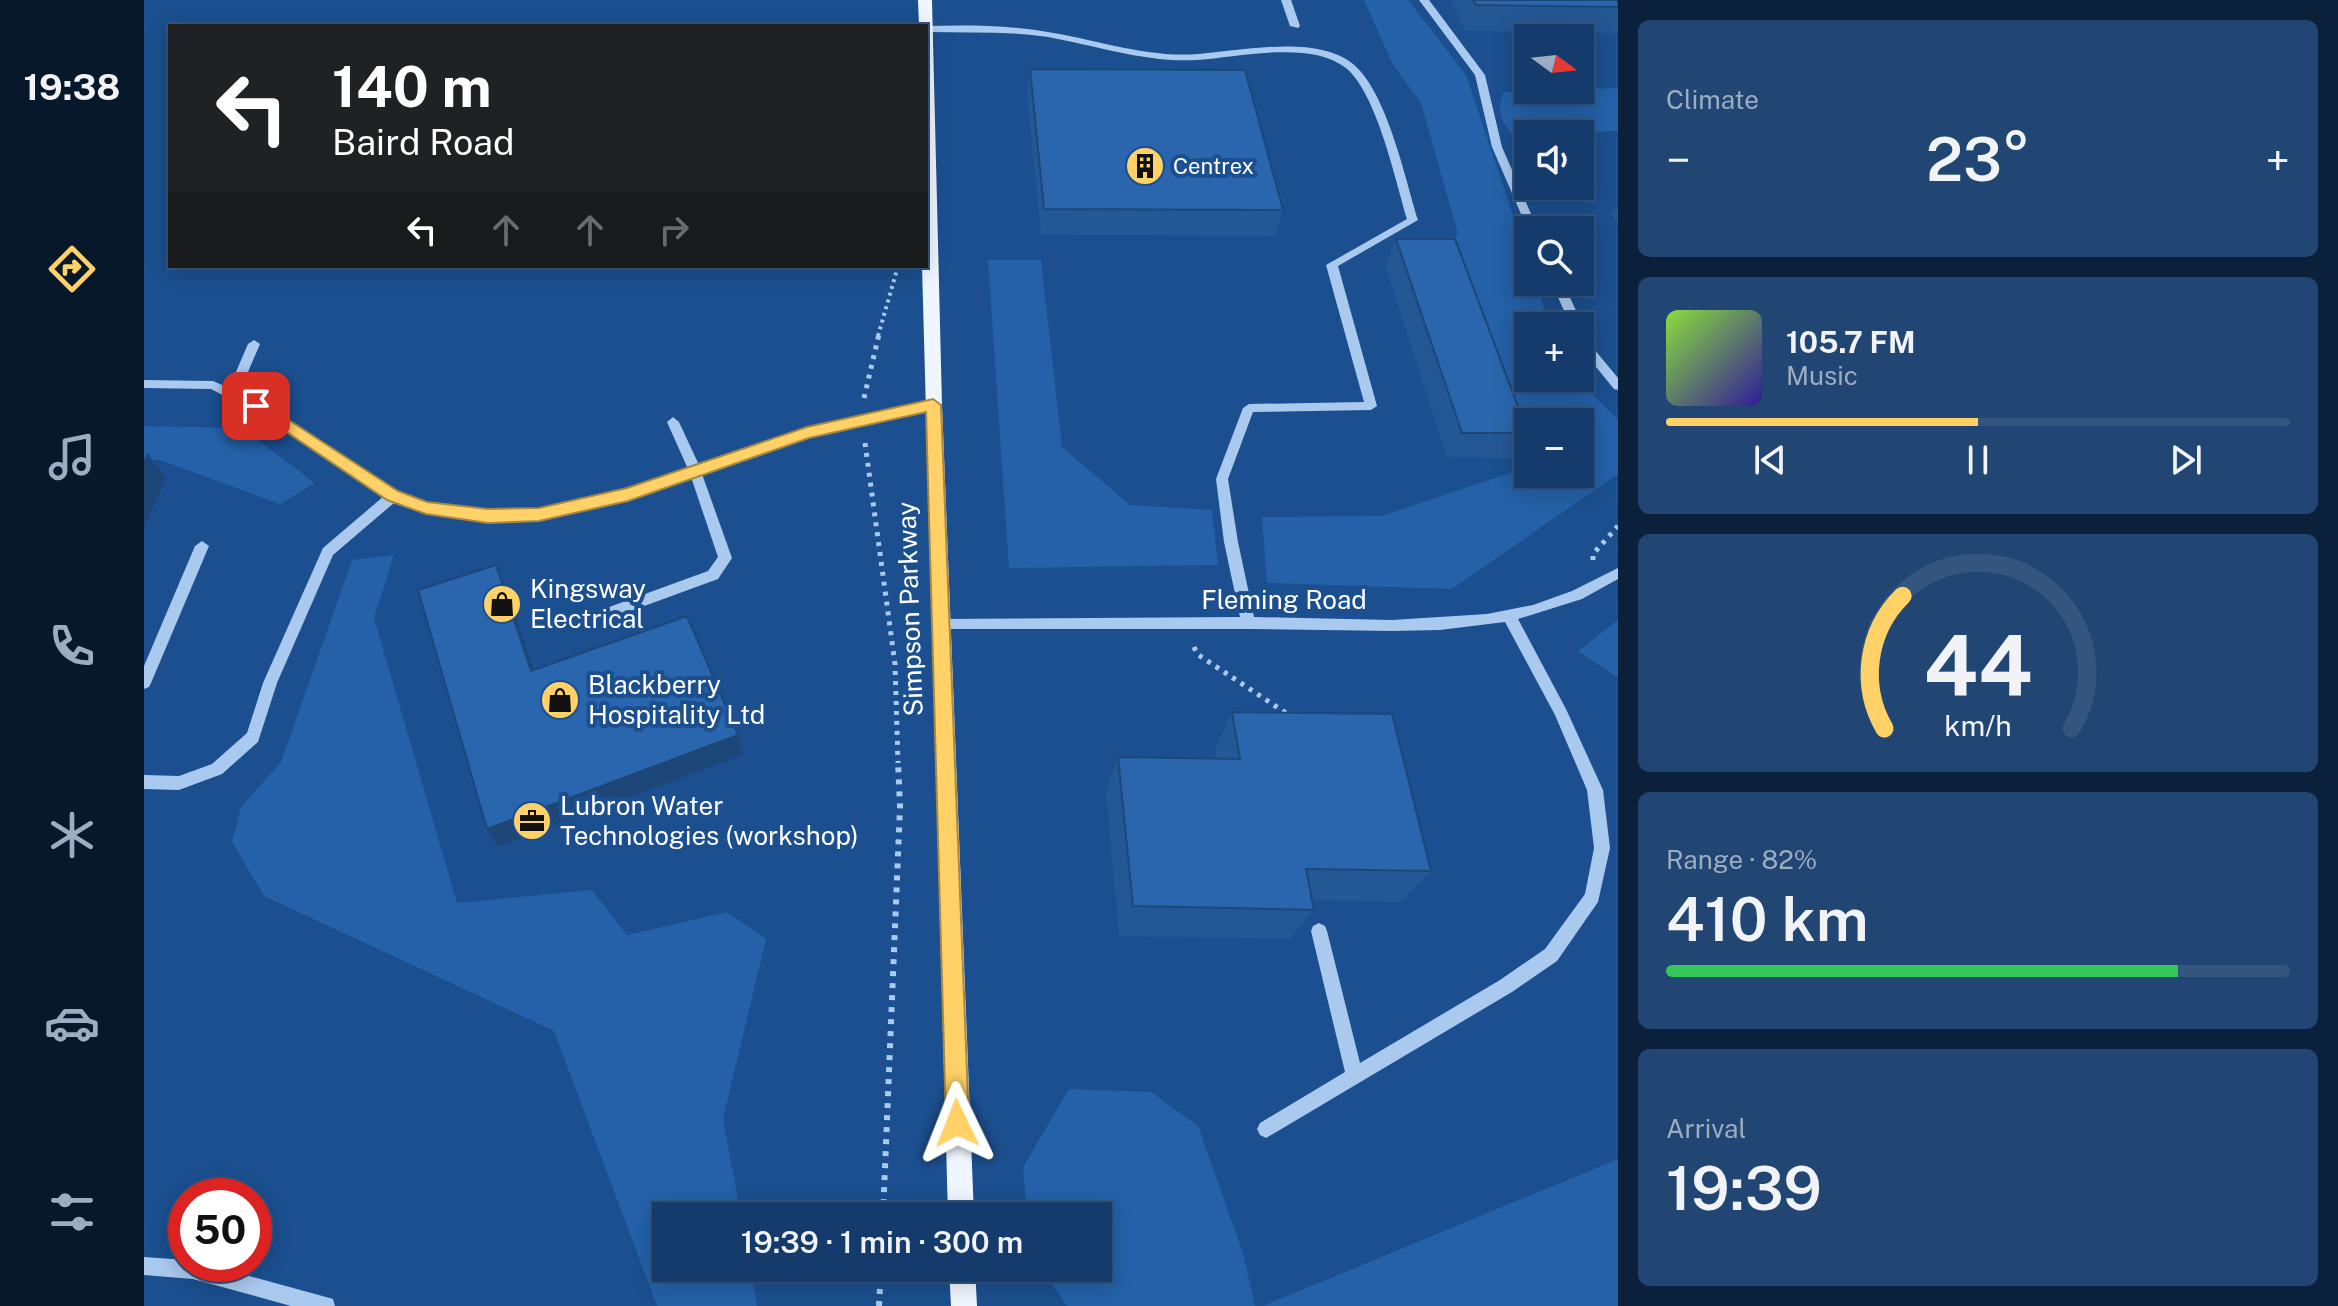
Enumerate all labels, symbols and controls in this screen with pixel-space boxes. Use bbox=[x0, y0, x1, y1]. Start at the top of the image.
north arrow bbox=[1514, 24, 1594, 104]
map controls bbox=[1514, 24, 1594, 488]
text: 140 m bbox=[332, 54, 492, 120]
icon: left bbox=[200, 56, 304, 160]
text: 19:38 bbox=[24, 66, 120, 108]
text: Climate bbox=[1666, 84, 1759, 115]
button: sound bbox=[1514, 120, 1594, 200]
text: Baird Road bbox=[332, 121, 514, 163]
text: 23° bbox=[1926, 124, 2030, 195]
text: − bbox=[1666, 134, 1690, 186]
text: + bbox=[2266, 134, 2290, 186]
building icon: Centrex bbox=[1124, 145, 1166, 187]
place label: Centrex bbox=[1173, 153, 1254, 179]
icon: left bbox=[400, 208, 444, 252]
icon: ahead bbox=[484, 208, 528, 252]
icon: ahead bbox=[568, 208, 612, 252]
icon: right bbox=[652, 208, 696, 252]
button: search bbox=[1514, 216, 1594, 296]
icon: directions bbox=[44, 241, 100, 297]
button: + bbox=[1514, 312, 1594, 392]
text: 105.7 FM bbox=[1786, 324, 1916, 360]
text: Music bbox=[1786, 360, 1858, 391]
pin bbox=[222, 372, 290, 440]
icon: arrive bbox=[234, 384, 278, 428]
button: − bbox=[1514, 408, 1594, 488]
icon: music bbox=[44, 429, 100, 485]
icon: previous bbox=[1748, 438, 1792, 482]
icon: pause bbox=[1956, 438, 2000, 482]
icon: next bbox=[2164, 438, 2208, 482]
street label: Simpson Parkway bbox=[890, 501, 929, 717]
place label: Kingsway Electrical bbox=[530, 573, 646, 634]
shop icon: Kingsway Electrical bbox=[481, 583, 523, 625]
street label: Fleming Road bbox=[1201, 584, 1367, 615]
text: 44 bbox=[1923, 616, 2033, 714]
icon: phone bbox=[44, 618, 100, 674]
place label: Blackberry Hospitality Ltd bbox=[588, 669, 765, 730]
shop icon: Blackberry Hospitality Ltd bbox=[539, 679, 581, 721]
text: km/h bbox=[1944, 709, 2012, 742]
place label: Lubron Water Technologies (workshop) bbox=[560, 790, 859, 851]
office icon: Lubron Water Technologies (workshop) bbox=[511, 800, 553, 842]
icon: climate bbox=[44, 807, 100, 863]
text: Range · 82% bbox=[1666, 844, 1817, 875]
text: 410 km bbox=[1666, 884, 1869, 955]
icon: car bbox=[44, 995, 100, 1051]
position arrow bbox=[915, 1081, 999, 1165]
text: Arrival bbox=[1666, 1113, 1746, 1144]
text: 19:39 bbox=[1666, 1153, 1822, 1224]
speed limit sign: 50 bbox=[168, 1178, 272, 1282]
icon: filters bbox=[44, 1184, 100, 1240]
text: 19:39 · 1 min · 300 m bbox=[741, 1224, 1023, 1260]

